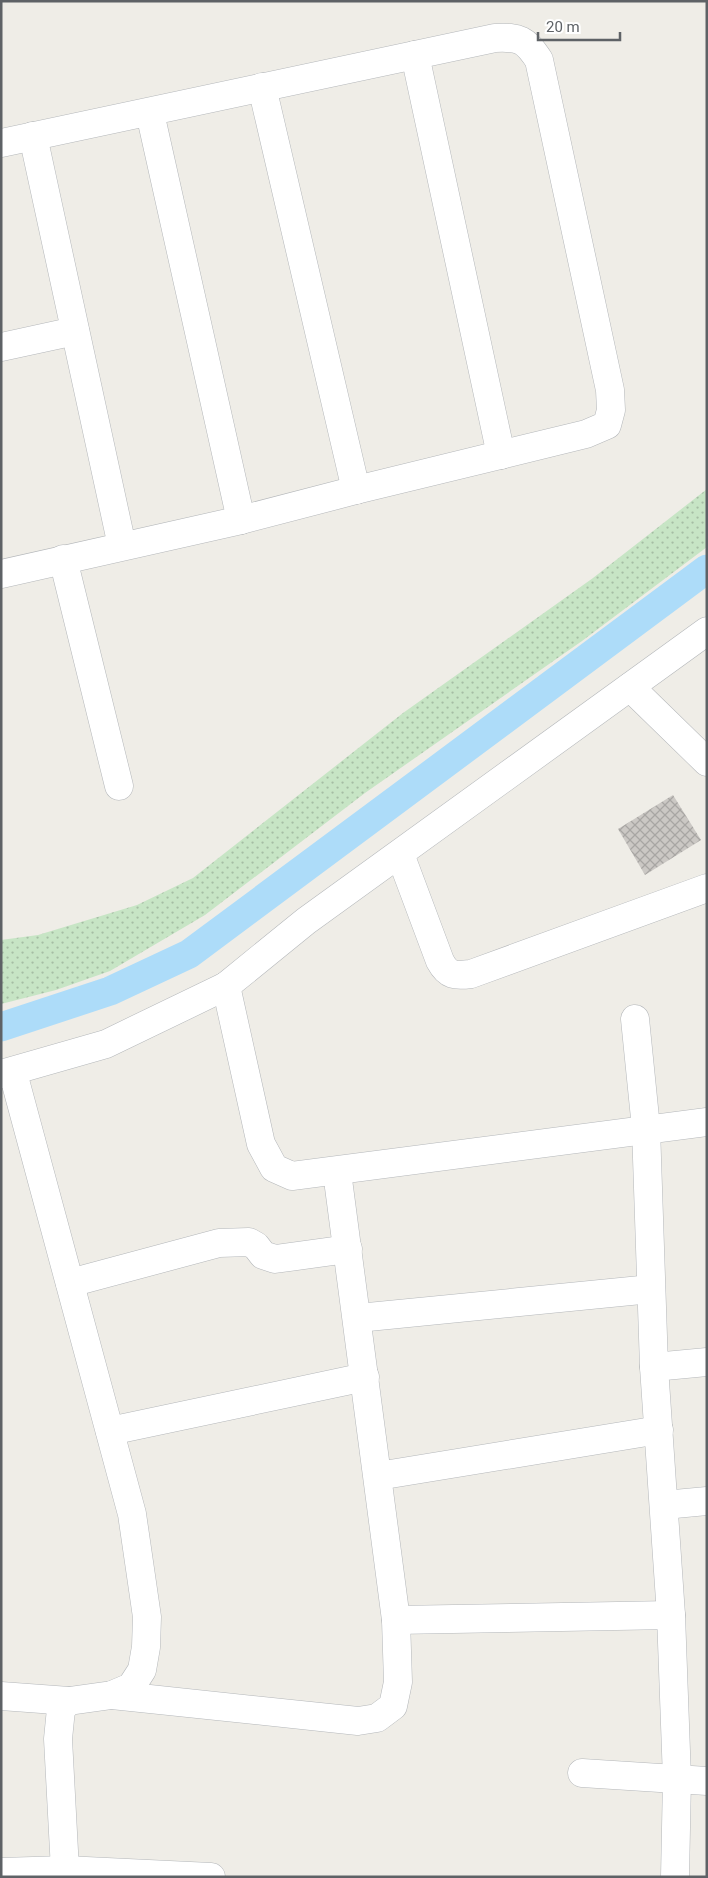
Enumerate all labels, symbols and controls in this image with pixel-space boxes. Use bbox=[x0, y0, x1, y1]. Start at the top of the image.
scale bar bbox=[538, 10, 620, 42]
text: 20 m bbox=[546, 18, 580, 36]

